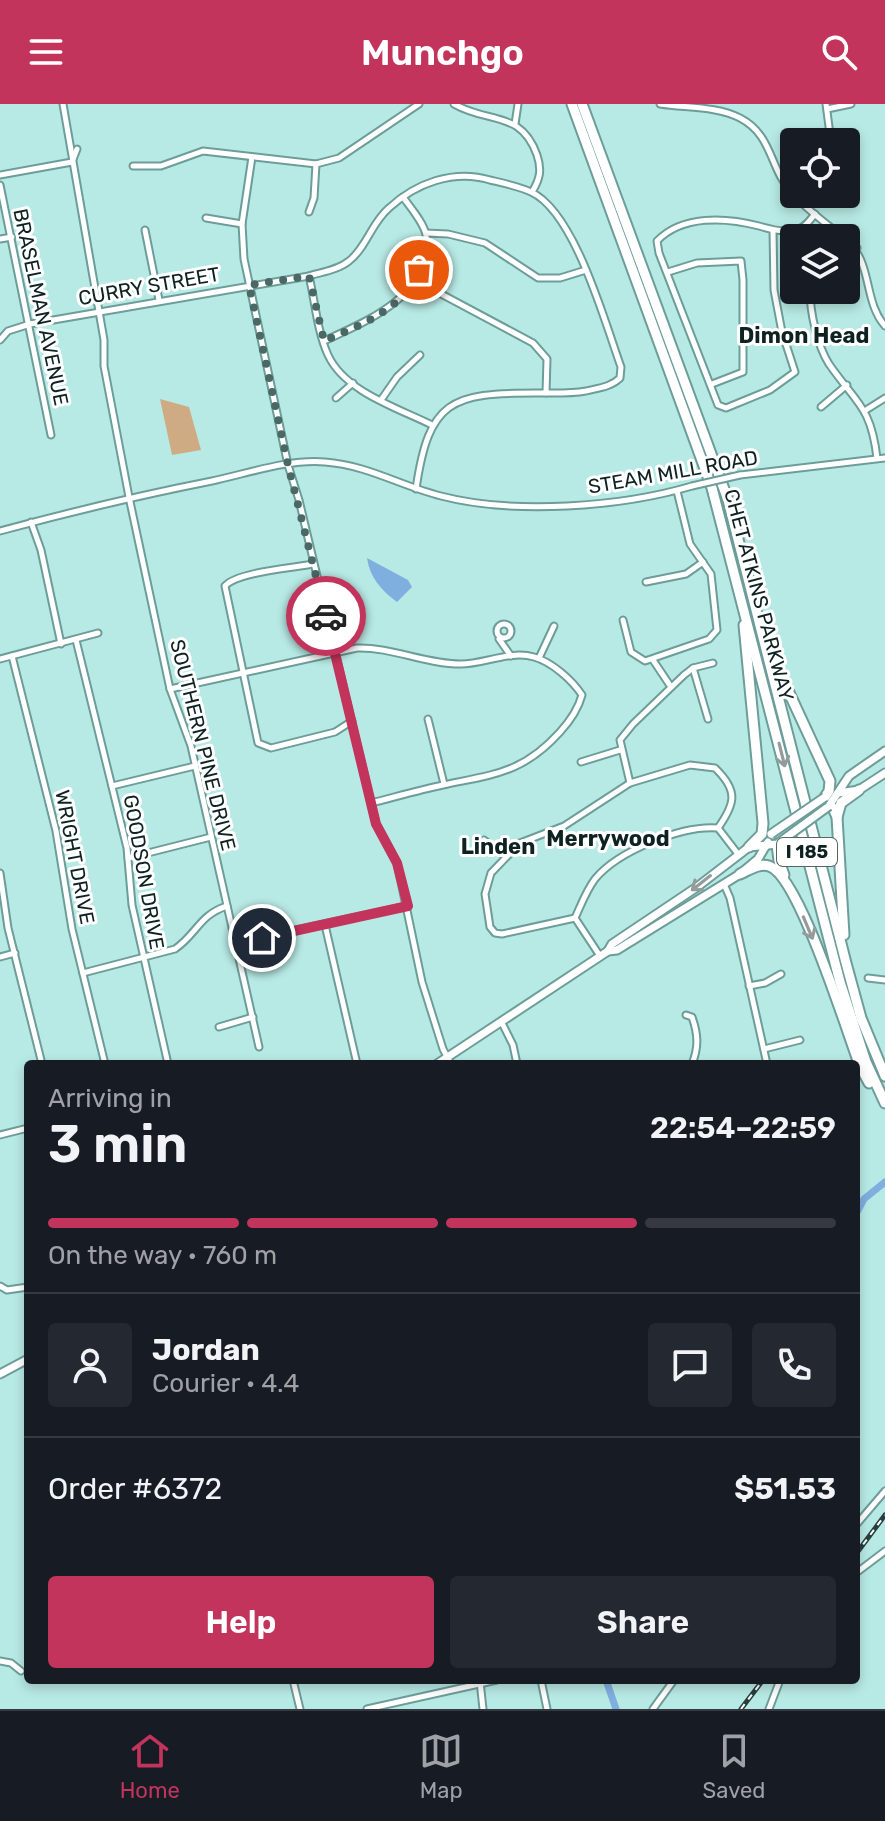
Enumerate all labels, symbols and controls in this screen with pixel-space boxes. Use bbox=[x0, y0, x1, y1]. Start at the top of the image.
icon: menu bbox=[24, 30, 68, 74]
icon: search bbox=[817, 30, 861, 74]
text: Munchgo bbox=[361, 31, 524, 74]
map controls bbox=[780, 128, 860, 304]
button: locate bbox=[780, 128, 860, 208]
street label: BRASELMAN AVENUE bbox=[8, 206, 74, 408]
button: layers bbox=[780, 224, 860, 304]
pin bbox=[385, 236, 453, 304]
icon: bag bbox=[397, 248, 441, 292]
street label: CURRY STREET bbox=[76, 262, 222, 310]
district label: Dimon Head bbox=[739, 322, 869, 349]
street label: STEAM MILL ROAD bbox=[586, 445, 760, 499]
street label: CHET ATKINS PARKWAY bbox=[719, 486, 799, 704]
courier bbox=[286, 576, 366, 656]
icon: car bbox=[304, 594, 348, 638]
street label: SOUTHERN PINE DRIVE bbox=[165, 637, 241, 853]
one-way arrow bbox=[776, 741, 791, 767]
street label: WRIGHT DRIVE bbox=[50, 788, 100, 926]
street label: GOODSON DRIVE bbox=[119, 793, 169, 951]
district label: Merrywood bbox=[546, 825, 670, 852]
district label: Linden bbox=[461, 833, 535, 860]
road number: I 185 bbox=[777, 838, 837, 866]
one-way arrow bbox=[691, 874, 712, 892]
pin bbox=[228, 904, 296, 972]
one-way arrow bbox=[802, 915, 817, 940]
icon: home bbox=[240, 916, 284, 960]
text: Arriving in bbox=[48, 1083, 172, 1114]
text: 22:54–22:59 bbox=[650, 1110, 836, 1146]
text: 3 min bbox=[48, 1113, 187, 1175]
text: On the way · 760 m bbox=[48, 1240, 277, 1271]
button: person bbox=[48, 1323, 132, 1407]
button: chat bbox=[648, 1323, 732, 1407]
button: phone bbox=[752, 1323, 836, 1407]
text: Jordan bbox=[152, 1332, 260, 1368]
text: Courier · 4.4 bbox=[152, 1368, 299, 1399]
text: Order #6372 bbox=[48, 1471, 222, 1507]
text: $51.53 bbox=[734, 1471, 836, 1507]
button: Help bbox=[48, 1576, 434, 1668]
button: Share bbox=[450, 1576, 836, 1668]
tab: Home bbox=[120, 1729, 180, 1804]
tab: Map bbox=[419, 1729, 463, 1804]
tab: Saved bbox=[703, 1729, 765, 1804]

